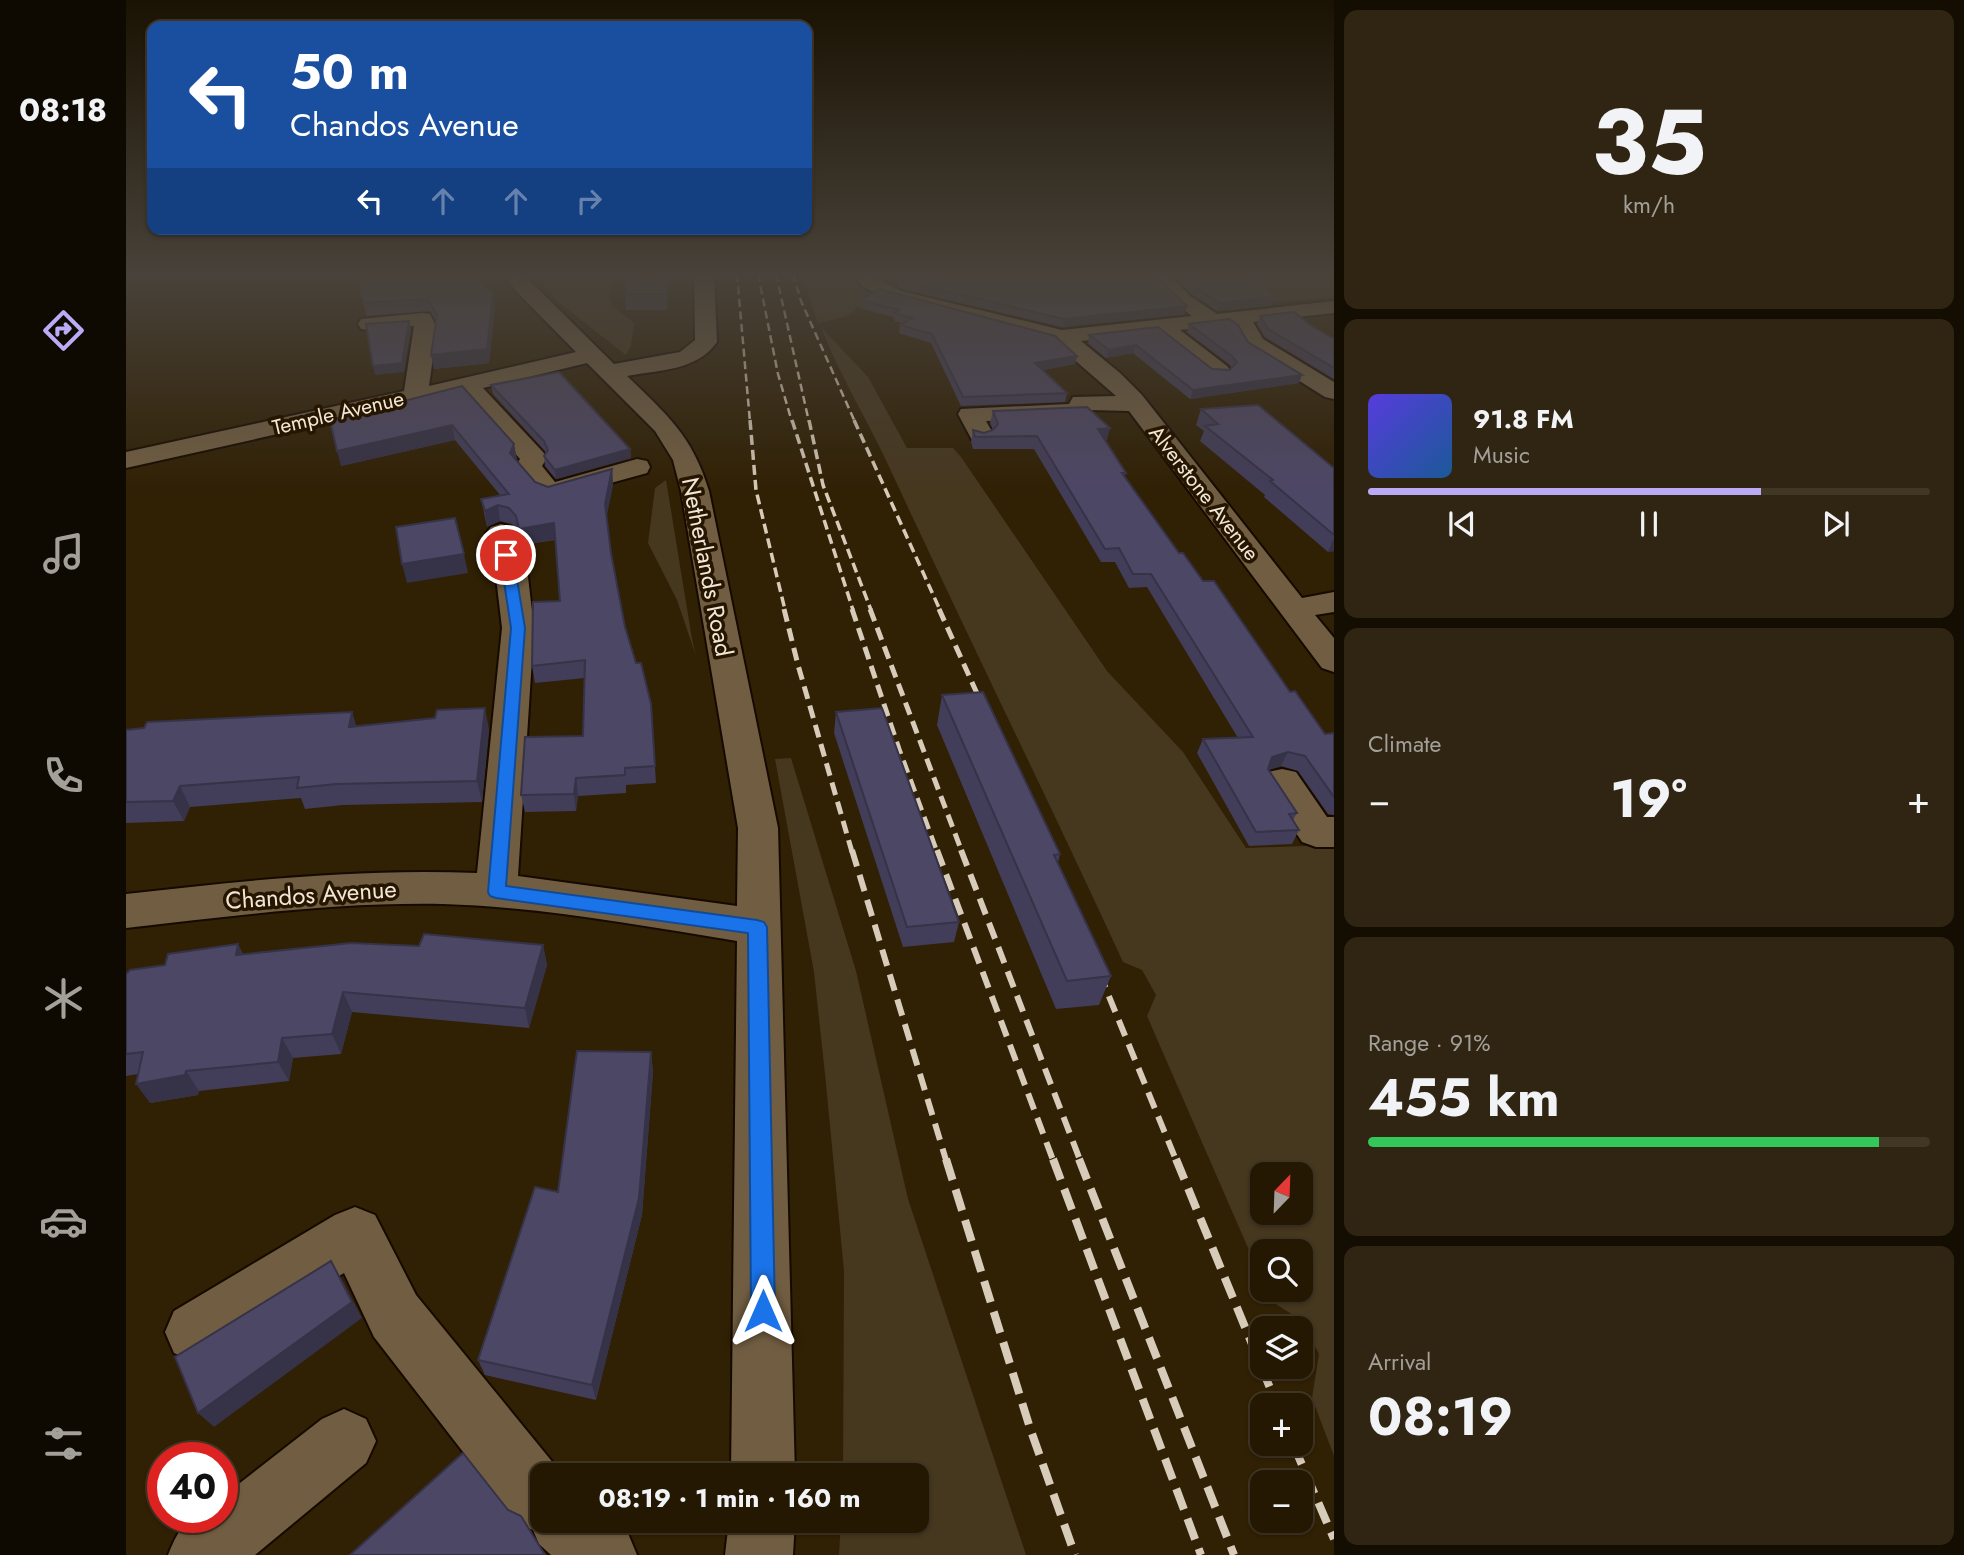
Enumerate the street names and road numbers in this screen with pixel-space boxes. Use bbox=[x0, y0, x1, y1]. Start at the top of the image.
street label: Temple Avenue bbox=[269, 383, 407, 443]
street label: Alverstone Avenue bbox=[1142, 419, 1266, 567]
street label: Netherlands Road bbox=[673, 474, 742, 660]
street label: Chandos Avenue bbox=[224, 871, 398, 918]

